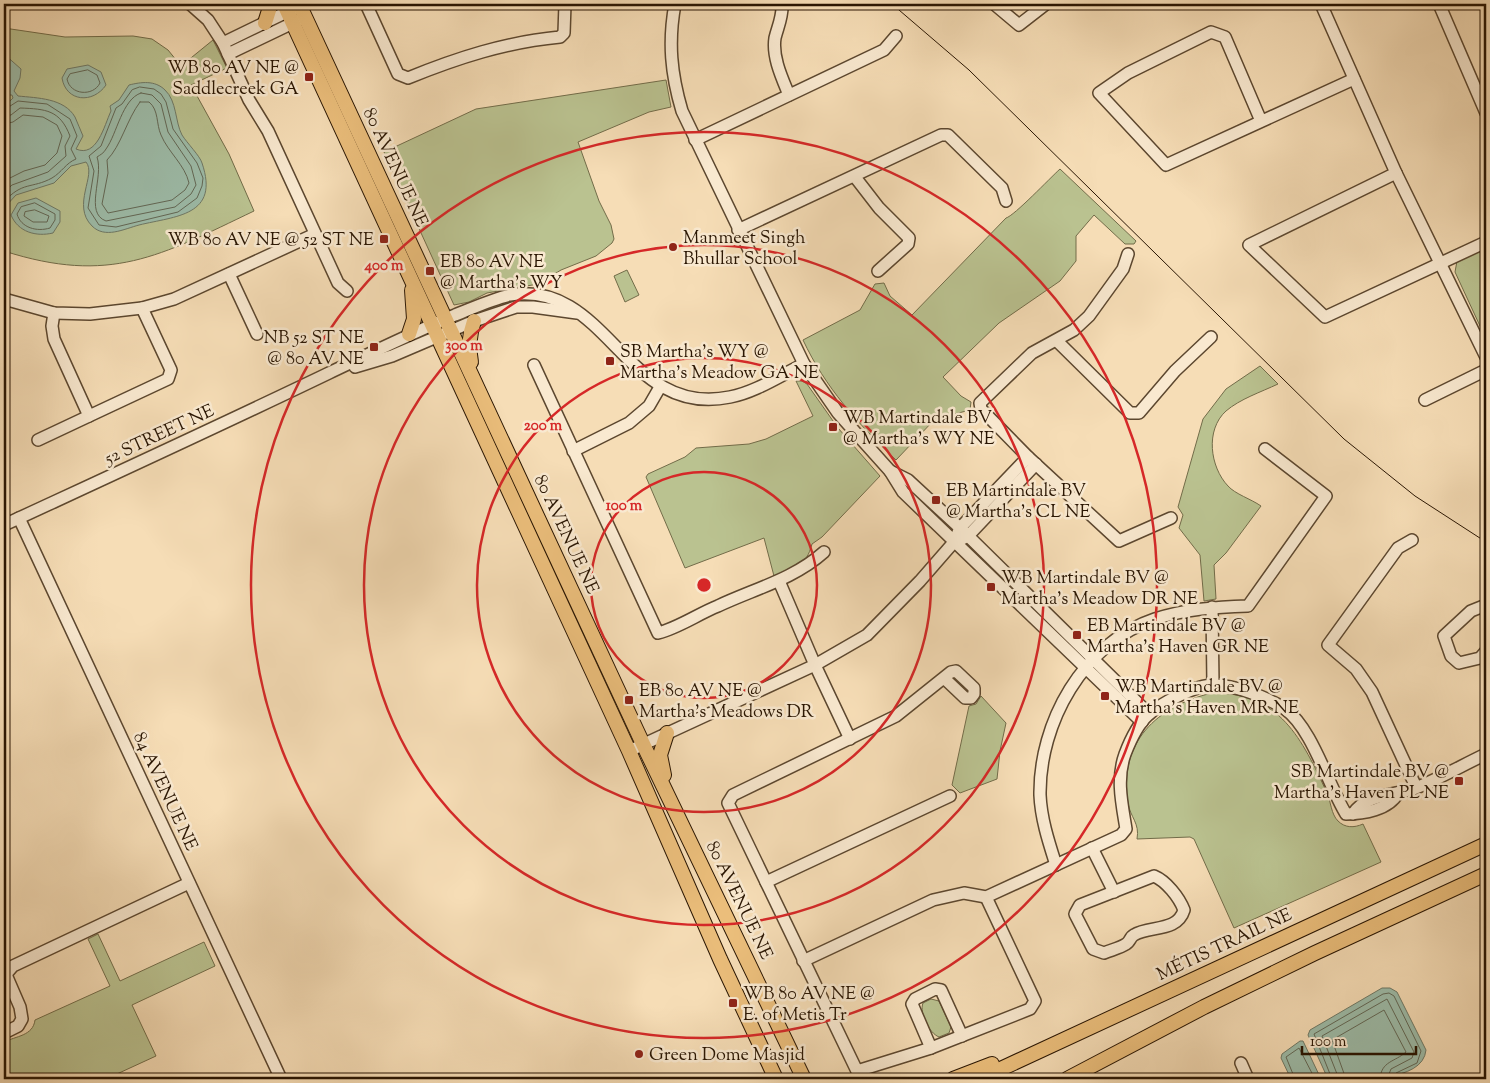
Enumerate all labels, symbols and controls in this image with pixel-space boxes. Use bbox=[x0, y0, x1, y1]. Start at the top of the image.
place label: WB 80 AV NE @ Saddlecreek GA bbox=[167, 56, 299, 103]
marker: WB 80 AV NE @ Saddlecreek GA bbox=[303, 71, 315, 83]
street label: 80 AVENUE NE bbox=[355, 104, 433, 232]
place label: Manmeet Singh Bhullar School bbox=[683, 226, 806, 273]
place label: WB 80 AV NE @ 52 ST NE bbox=[168, 228, 374, 254]
marker: WB 80 AV NE @ 52 ST NE bbox=[378, 233, 390, 245]
marker: Manmeet Singh Bhullar School bbox=[667, 241, 679, 253]
place label: EB 80 AV NE @ Martha's WY bbox=[440, 250, 563, 297]
text: 400 m bbox=[364, 256, 404, 277]
marker: EB 80 AV NE @ Martha's WY bbox=[424, 265, 436, 277]
place label: NB 52 ST NE @ 80 AV NE bbox=[264, 326, 364, 373]
text: 300 m bbox=[445, 336, 483, 357]
place label: SB Martha's WY @ Martha's Meadow GA NE bbox=[620, 340, 819, 387]
marker: NB 52 ST NE @ 80 AV NE bbox=[368, 341, 380, 353]
marker: SB Martha's WY @ Martha's Meadow GA NE bbox=[604, 355, 616, 367]
street label: 52 STREET NE bbox=[100, 399, 219, 473]
place label: WB Martindale BV @ Martha's WY NE bbox=[843, 406, 995, 453]
text: 200 m bbox=[524, 416, 563, 437]
marker: WB Martindale BV @ Martha's WY NE bbox=[827, 421, 839, 433]
street label: 80 AVENUE NE bbox=[526, 471, 604, 599]
place label: EB Martindale BV @ Martha's CL NE bbox=[946, 479, 1090, 526]
marker: EB Martindale BV @ Martha's CL NE bbox=[930, 494, 942, 506]
text: 100 m bbox=[606, 496, 643, 517]
place label: WB Martindale BV @ Martha's Meadow DR NE bbox=[1001, 566, 1198, 613]
centre of rings bbox=[695, 576, 713, 594]
marker: WB Martindale BV @ Martha's Meadow DR NE bbox=[985, 581, 997, 593]
place label: EB Martindale BV @ Martha's Haven GR NE bbox=[1087, 614, 1269, 661]
marker: EB Martindale BV @ Martha's Haven GR NE bbox=[1071, 629, 1083, 641]
place label: WB Martindale BV @ Martha's Haven MR NE bbox=[1115, 675, 1299, 722]
place label: EB 80 AV NE @ Martha's Meadows DR bbox=[639, 679, 814, 726]
marker: WB Martindale BV @ Martha's Haven MR NE bbox=[1099, 690, 1111, 702]
marker: EB 80 AV NE @ Martha's Meadows DR bbox=[623, 694, 635, 706]
street label: 84 AVENUE NE bbox=[125, 728, 203, 856]
place label: SB Martindale BV @ Martha's Haven PL NE bbox=[1274, 760, 1449, 807]
marker: SB Martindale BV @ Martha's Haven PL NE bbox=[1453, 775, 1465, 787]
street label: 80 AVENUE NE bbox=[698, 837, 778, 965]
street label: MÉTIS TRAIL NE bbox=[1153, 903, 1297, 989]
place label: WB 80 AV NE @ E. of Metis Tr bbox=[743, 982, 875, 1029]
marker: WB 80 AV NE @ E. of Metis Tr bbox=[727, 997, 739, 1009]
scale bar bbox=[1302, 1023, 1416, 1055]
text: 100 m bbox=[1310, 1032, 1347, 1053]
place label: Green Dome Masjid bbox=[649, 1043, 805, 1069]
marker: Green Dome Masjid bbox=[633, 1048, 645, 1060]

